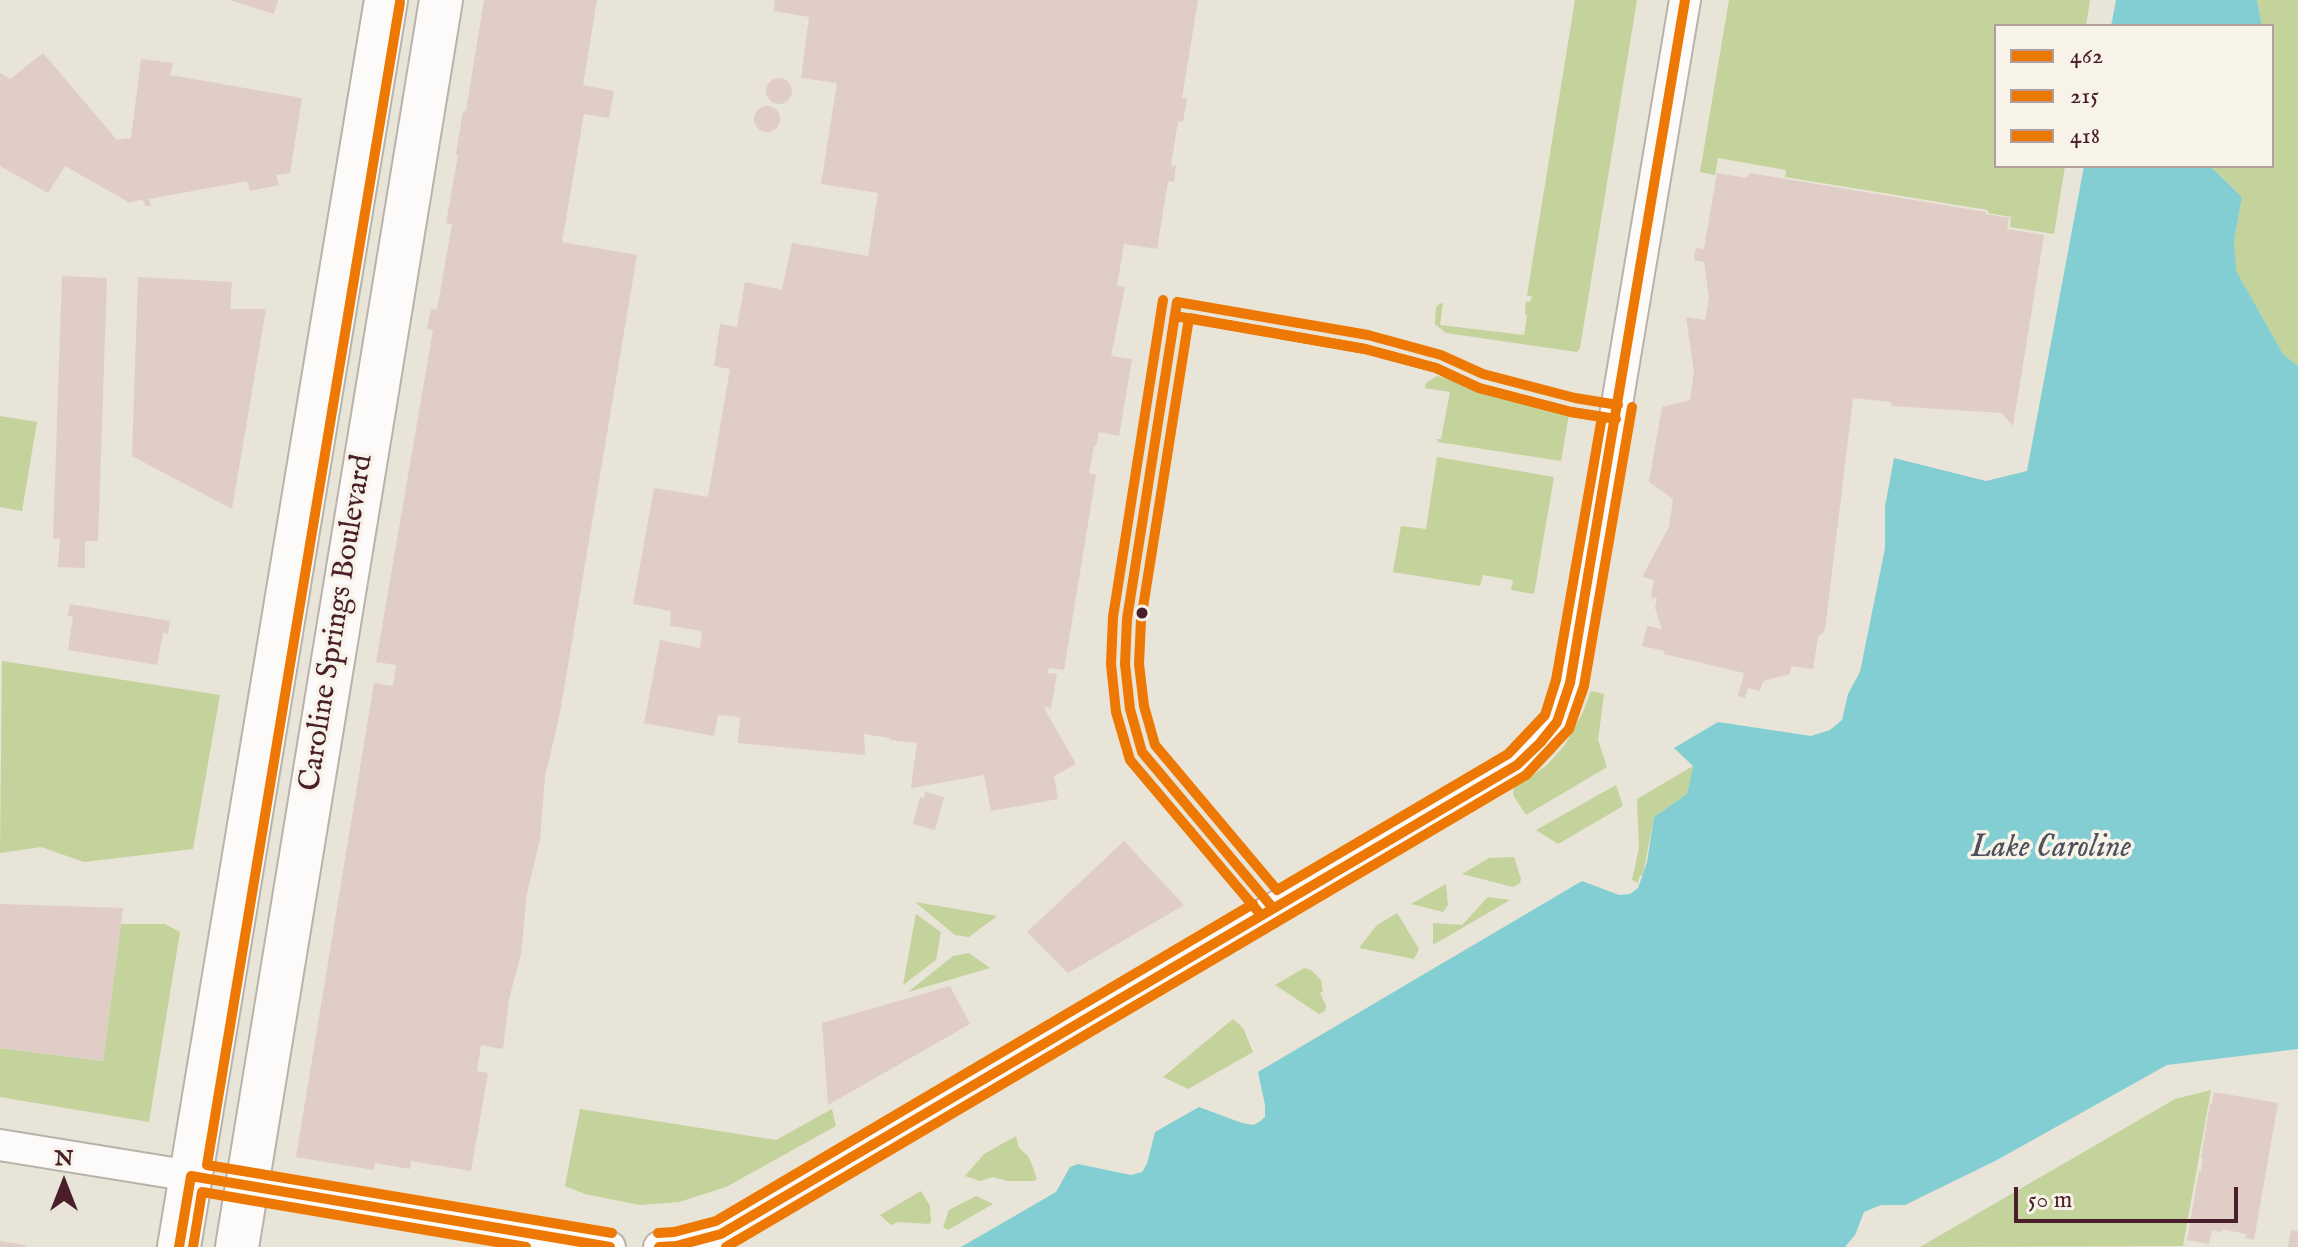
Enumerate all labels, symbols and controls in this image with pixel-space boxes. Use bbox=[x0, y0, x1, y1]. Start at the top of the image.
legend bbox=[1994, 24, 2274, 168]
text: 462 bbox=[2070, 41, 2103, 72]
text: 215 bbox=[2070, 81, 2099, 112]
text: 418 bbox=[2070, 121, 2100, 152]
street label: Caroline Springs Boulevard bbox=[294, 452, 382, 794]
unlabelled marker bbox=[1134, 605, 1150, 621]
water label: Lake Caroline bbox=[1971, 830, 2131, 868]
north arrow bbox=[24, 1143, 104, 1223]
text: N bbox=[54, 1145, 74, 1173]
scale bar bbox=[2018, 1171, 2242, 1221]
text: 50 m bbox=[2028, 1185, 2072, 1216]

